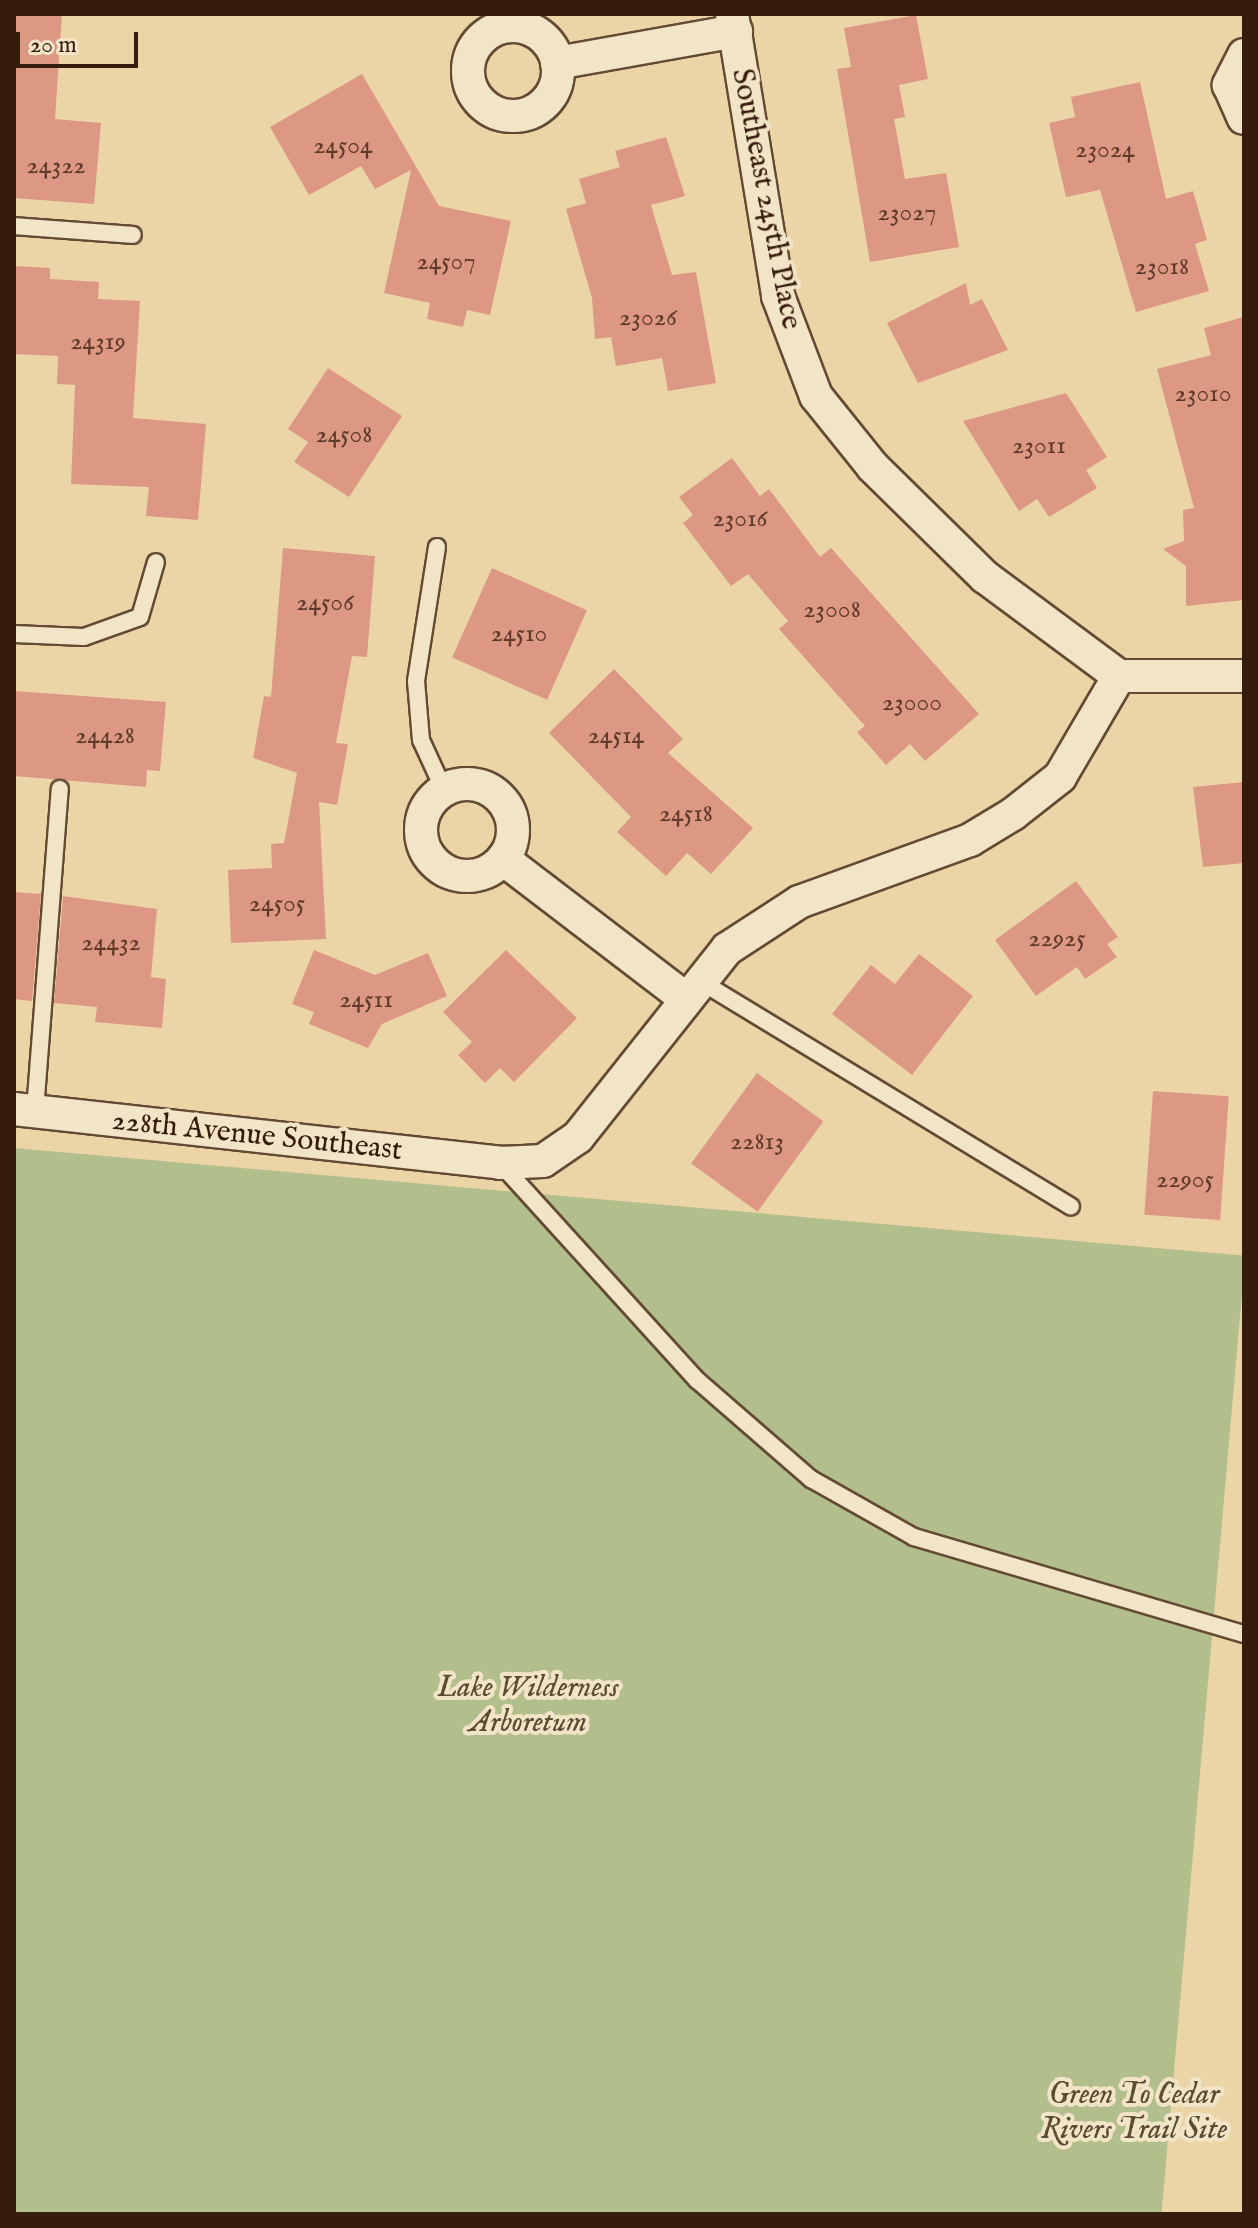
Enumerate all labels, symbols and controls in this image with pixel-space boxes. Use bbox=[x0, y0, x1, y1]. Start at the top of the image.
scale bar bbox=[20, 16, 142, 66]
text: 20 m bbox=[30, 30, 77, 61]
street label: Southeast 245th Place bbox=[723, 66, 809, 332]
house number: 24504 bbox=[313, 130, 373, 162]
house number: 23024 bbox=[1075, 134, 1135, 166]
house number: 24322 bbox=[26, 150, 86, 182]
house number: 23027 bbox=[878, 197, 936, 229]
house number: 24507 bbox=[416, 246, 476, 278]
house number: 23018 bbox=[1135, 251, 1189, 283]
house number: 23026 bbox=[619, 302, 677, 334]
house number: 24319 bbox=[70, 326, 126, 358]
house number: 23010 bbox=[1175, 378, 1231, 410]
house number: 24508 bbox=[315, 419, 373, 451]
house number: 23011 bbox=[1012, 430, 1066, 462]
house number: 23016 bbox=[712, 503, 768, 535]
house number: 24506 bbox=[296, 587, 354, 619]
house number: 23008 bbox=[803, 594, 861, 626]
house number: 24510 bbox=[491, 618, 547, 650]
house number: 23000 bbox=[882, 687, 942, 719]
house number: 24428 bbox=[75, 720, 135, 752]
house number: 24514 bbox=[588, 720, 644, 752]
house number: 24518 bbox=[659, 798, 713, 830]
house number: 24505 bbox=[249, 888, 305, 920]
house number: 22925 bbox=[1028, 923, 1086, 955]
house number: 24432 bbox=[81, 927, 141, 959]
house number: 24511 bbox=[339, 984, 393, 1016]
street label: 228th Avenue Southeast bbox=[110, 1103, 404, 1169]
house number: 22813 bbox=[730, 1126, 784, 1158]
house number: 22905 bbox=[1156, 1164, 1214, 1196]
park label: Lake Wilderness Arboretum bbox=[438, 1670, 618, 1740]
park label: Green To Cedar Rivers Trail Site bbox=[1041, 2077, 1227, 2148]

